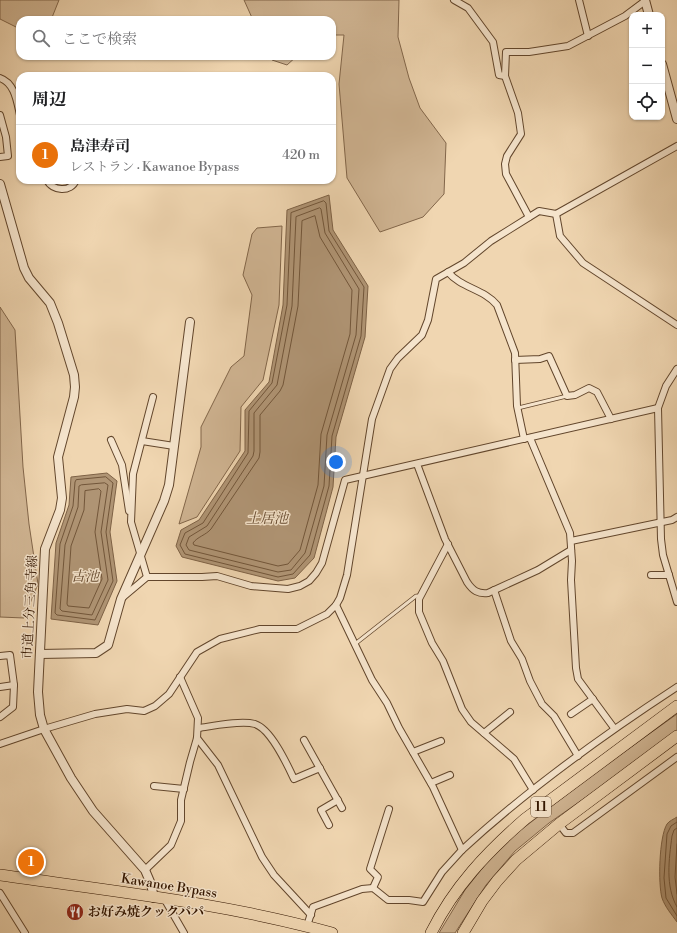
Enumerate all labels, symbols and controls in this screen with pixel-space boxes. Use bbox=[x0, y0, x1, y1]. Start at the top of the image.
map controls bbox=[629, 12, 665, 120]
button: + bbox=[629, 12, 665, 48]
search box bbox=[16, 16, 336, 60]
icon: search bbox=[30, 27, 52, 49]
text: ここで検索 bbox=[62, 30, 137, 49]
button: − bbox=[629, 48, 665, 84]
button: locate bbox=[629, 84, 665, 120]
text: 周辺 bbox=[32, 89, 66, 111]
text: 島津寿司 bbox=[70, 137, 130, 156]
text: 1 bbox=[42, 147, 48, 163]
text: 420 m bbox=[282, 147, 320, 163]
text: レストラン · Kawanoe Bypass bbox=[70, 159, 239, 175]
your location bbox=[326, 452, 346, 472]
water label: 土居池 bbox=[246, 510, 290, 528]
street label: 市道上分三角寺線 bbox=[19, 555, 41, 659]
water label: 古池 bbox=[71, 568, 101, 586]
road number: 11 bbox=[531, 797, 551, 817]
pin: 1 bbox=[18, 847, 44, 877]
street label: Kawanoe Bypass bbox=[120, 871, 218, 902]
restaurant icon: お好み焼クックパパ bbox=[65, 902, 85, 922]
place label: お好み焼クックパパ bbox=[88, 904, 204, 920]

